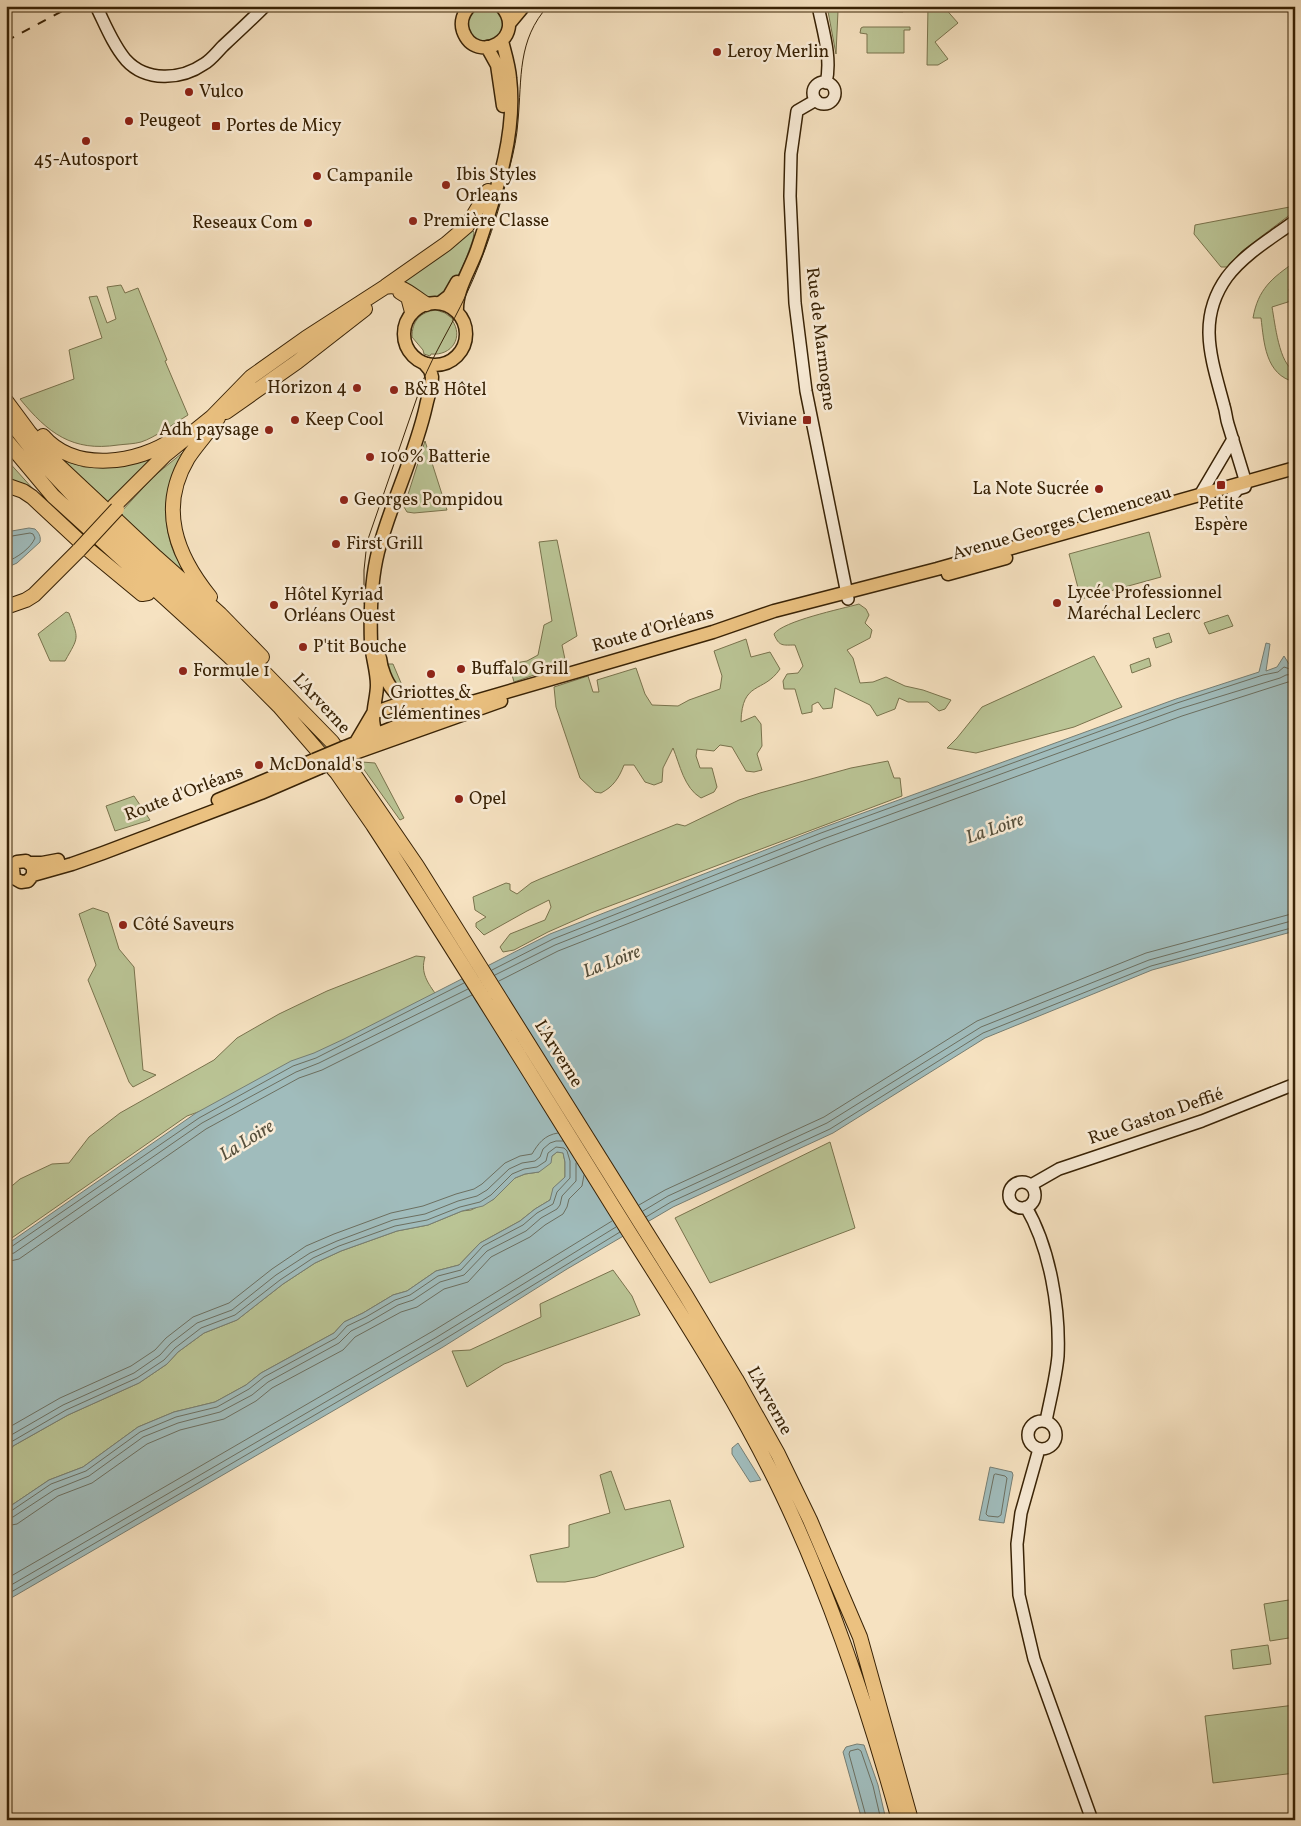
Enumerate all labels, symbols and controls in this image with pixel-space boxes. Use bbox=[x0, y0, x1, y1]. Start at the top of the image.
place label: Leroy Merlin bbox=[727, 40, 830, 65]
marker: Leroy Merlin bbox=[711, 46, 723, 58]
place label: Vulco bbox=[199, 80, 244, 105]
marker: Vulco bbox=[183, 86, 195, 98]
place label: Peugeot bbox=[139, 109, 201, 134]
place label: Portes de Micy bbox=[226, 114, 342, 139]
marker: Peugeot bbox=[123, 115, 135, 127]
marker: Portes de Micy bbox=[210, 120, 222, 132]
marker: 45-Autosport bbox=[80, 135, 92, 147]
place label: 45-Autosport bbox=[34, 148, 138, 173]
place label: Ibis Styles Orleans bbox=[456, 163, 537, 209]
place label: Campanile bbox=[327, 164, 413, 189]
marker: Campanile bbox=[311, 170, 323, 182]
marker: Ibis Styles Orleans bbox=[440, 179, 452, 191]
place label: Première Classe bbox=[423, 209, 549, 234]
place label: Reseaux Com bbox=[192, 211, 298, 236]
marker: Première Classe bbox=[407, 215, 419, 227]
marker: Reseaux Com bbox=[302, 217, 314, 229]
street label: Rue de Marmogne bbox=[799, 266, 841, 412]
place label: Horizon 4 bbox=[267, 376, 347, 401]
place label: B&B Hôtel bbox=[404, 378, 487, 403]
marker: Horizon 4 bbox=[351, 382, 363, 394]
marker: B&B Hôtel bbox=[388, 384, 400, 396]
place label: Keep Cool bbox=[305, 408, 384, 433]
place label: Viviane bbox=[737, 408, 797, 433]
marker: Keep Cool bbox=[289, 414, 301, 426]
marker: Viviane bbox=[801, 414, 813, 426]
place label: Adh paysage bbox=[159, 418, 259, 443]
marker: Adh paysage bbox=[263, 424, 275, 436]
place label: 100% Batterie bbox=[380, 445, 490, 470]
marker: 100% Batterie bbox=[364, 451, 376, 463]
place label: La Note Sucrée bbox=[972, 477, 1089, 502]
marker: Petite Espère bbox=[1215, 479, 1227, 491]
street label: Avenue Georges Clemenceau bbox=[950, 481, 1174, 567]
marker: La Note Sucrée bbox=[1093, 483, 1105, 495]
place label: Georges Pompidou bbox=[354, 488, 503, 513]
place label: Petite Espère bbox=[1194, 492, 1248, 538]
marker: Georges Pompidou bbox=[338, 494, 350, 506]
place label: First Grill bbox=[346, 532, 423, 557]
marker: First Grill bbox=[330, 538, 342, 550]
place label: Lycée Professionnel Maréchal Leclerc bbox=[1067, 581, 1222, 627]
place label: Hôtel Kyriad Orléans Ouest bbox=[284, 583, 396, 629]
marker: Lycée Professionnel Maréchal Leclerc bbox=[1051, 597, 1063, 609]
marker: Hôtel Kyriad Orléans Ouest bbox=[268, 599, 280, 611]
street label: Route d'Orléans bbox=[589, 601, 717, 659]
place label: P'tit Bouche bbox=[313, 635, 406, 660]
marker: P'tit Bouche bbox=[297, 641, 309, 653]
place label: Buffalo Grill bbox=[471, 657, 569, 682]
place label: Formule 1 bbox=[193, 659, 270, 684]
marker: Buffalo Grill bbox=[455, 663, 467, 675]
marker: Formule 1 bbox=[177, 665, 189, 677]
street label: L'Arverne bbox=[286, 668, 356, 740]
marker: Griottes & Clémentines bbox=[425, 668, 437, 680]
place label: Griottes & Clémentines bbox=[381, 681, 481, 727]
place label: McDonald's bbox=[269, 753, 363, 778]
marker: McDonald's bbox=[253, 759, 265, 771]
street label: Route d'Orléans bbox=[121, 760, 247, 828]
place label: Opel bbox=[469, 787, 506, 812]
marker: Opel bbox=[453, 793, 465, 805]
water label: La Loire bbox=[962, 807, 1028, 851]
place label: Côté Saveurs bbox=[133, 913, 234, 938]
marker: Côté Saveurs bbox=[117, 919, 129, 931]
water label: La Loire bbox=[579, 939, 645, 985]
street label: L'Arverne bbox=[528, 1016, 588, 1092]
street label: Rue Gaston Deffié bbox=[1085, 1082, 1227, 1152]
water label: La Loire bbox=[215, 1114, 279, 1168]
street label: L'Arverne bbox=[740, 1362, 798, 1440]

